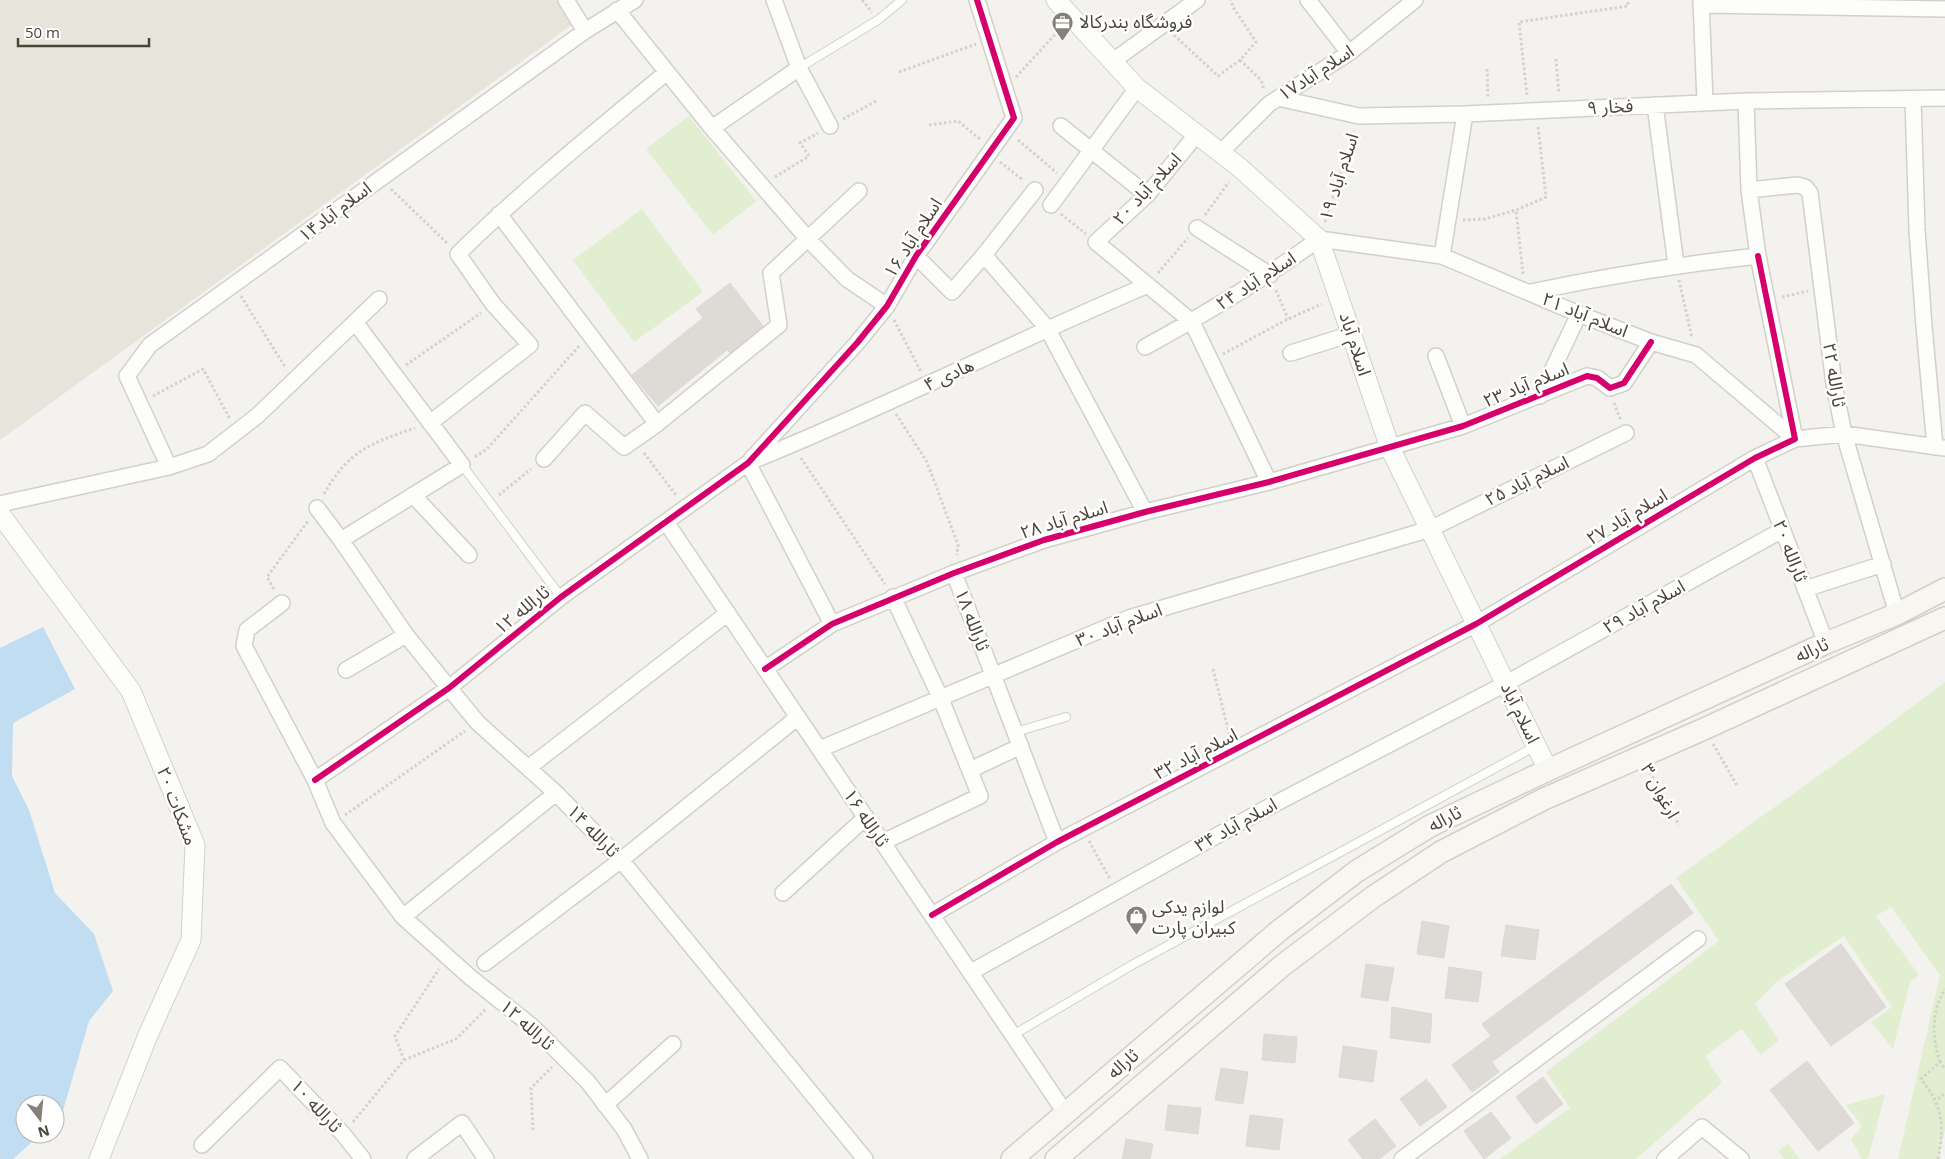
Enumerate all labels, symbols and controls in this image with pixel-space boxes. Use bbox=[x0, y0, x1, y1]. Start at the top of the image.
place label: فروشگاه بندرکالا bbox=[1079, 9, 1192, 33]
office icon: فروشگاه بندرکالا bbox=[1051, 10, 1075, 41]
scale bar bbox=[18, 15, 149, 47]
text: 50 m bbox=[25, 22, 60, 42]
street label: اسلام آباد۱۷ bbox=[1273, 39, 1360, 108]
street label: فخار ۹ bbox=[1586, 93, 1634, 119]
street label: اسلام آباد ۱۹ bbox=[1313, 130, 1366, 224]
street label: اسلام آباد ۲۰ bbox=[1107, 147, 1188, 232]
street label: اسلام آباد۱۴ bbox=[293, 176, 378, 249]
street label: اسلام آباد ۱۶ bbox=[877, 193, 949, 284]
street label: اسلام آباد ۲۴ bbox=[1211, 245, 1302, 317]
street label: اسلام آباد ۲۱ bbox=[1538, 286, 1632, 345]
street label: اسلام آباد bbox=[1332, 309, 1377, 379]
street label: ثارالله ۲۲ bbox=[1818, 341, 1852, 409]
street label: هادی ۴ bbox=[920, 352, 978, 396]
street label: اسلام آباد ۲۳ bbox=[1479, 356, 1573, 415]
street label: اسلام آباد ۲۵ bbox=[1481, 449, 1574, 513]
street label: اسلام آباد ۲۷ bbox=[1581, 482, 1673, 552]
street label: اسلام آباد ۲۸ bbox=[1017, 494, 1111, 547]
street label: ثارالله ۲۰ bbox=[1768, 516, 1814, 585]
street label: اسلام آباد ۲۹ bbox=[1598, 574, 1690, 641]
street label: ثارالله ۱۲ bbox=[488, 579, 554, 639]
street label: ثارالله ۱۸ bbox=[950, 585, 996, 654]
street label: اسلام آباد ۳۰ bbox=[1072, 597, 1166, 654]
street label: ثاراله bbox=[1791, 631, 1832, 667]
street label: اسلام آباد bbox=[1493, 678, 1546, 749]
street label: اسلام آباد ۳۲ bbox=[1150, 722, 1243, 787]
street label: ارغوان ۳ bbox=[1636, 759, 1686, 822]
street label: مشکات ۲۰ bbox=[152, 763, 204, 848]
street label: ثارالله ۱۶ bbox=[839, 784, 895, 851]
street label: اسلام آباد ۳۴ bbox=[1190, 792, 1282, 859]
street label: ثارالله ۱۴ bbox=[562, 799, 625, 862]
street label: ثاراله bbox=[1424, 800, 1465, 837]
place label: لوازم یدکی کبیران پارت bbox=[1152, 894, 1236, 939]
shop icon: لوازم یدکی کبیران پارت bbox=[1124, 905, 1148, 936]
street label: ثارالله ۱۲ bbox=[495, 994, 560, 1055]
street label: ثاراله bbox=[1101, 1043, 1143, 1084]
street label: ثارالله ۱۰ bbox=[286, 1073, 348, 1137]
north arrow bbox=[15, 1094, 65, 1144]
text: N bbox=[36, 1121, 52, 1143]

